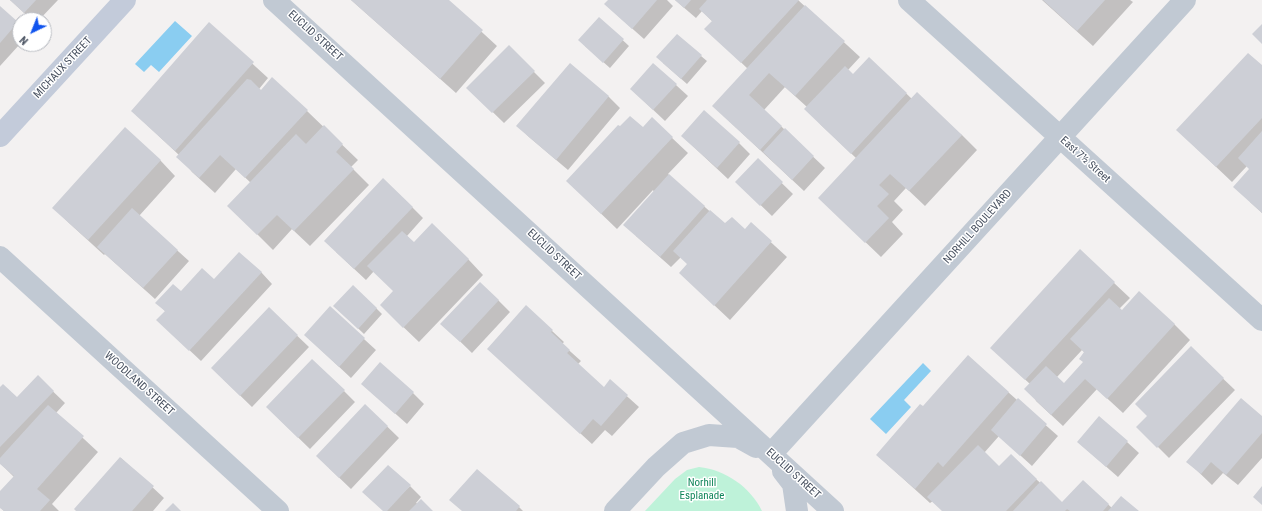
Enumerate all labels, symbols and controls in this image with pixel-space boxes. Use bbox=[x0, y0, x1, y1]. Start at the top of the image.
street label: EUCLID STREET bbox=[285, 8, 345, 64]
north arrow bbox=[12, 12, 52, 52]
text: N bbox=[17, 33, 31, 47]
street label: MICHAUX STREET bbox=[31, 35, 95, 101]
street label: East 7½ Street bbox=[1057, 134, 1113, 186]
street label: NORHILL BOULEVARD bbox=[941, 187, 1015, 267]
street label: EUCLID STREET bbox=[524, 227, 584, 283]
street label: WOODLAND STREET bbox=[101, 349, 177, 419]
street label: EUCLID STREET bbox=[763, 446, 823, 502]
park label: Norhill Esplanade bbox=[680, 476, 724, 502]

